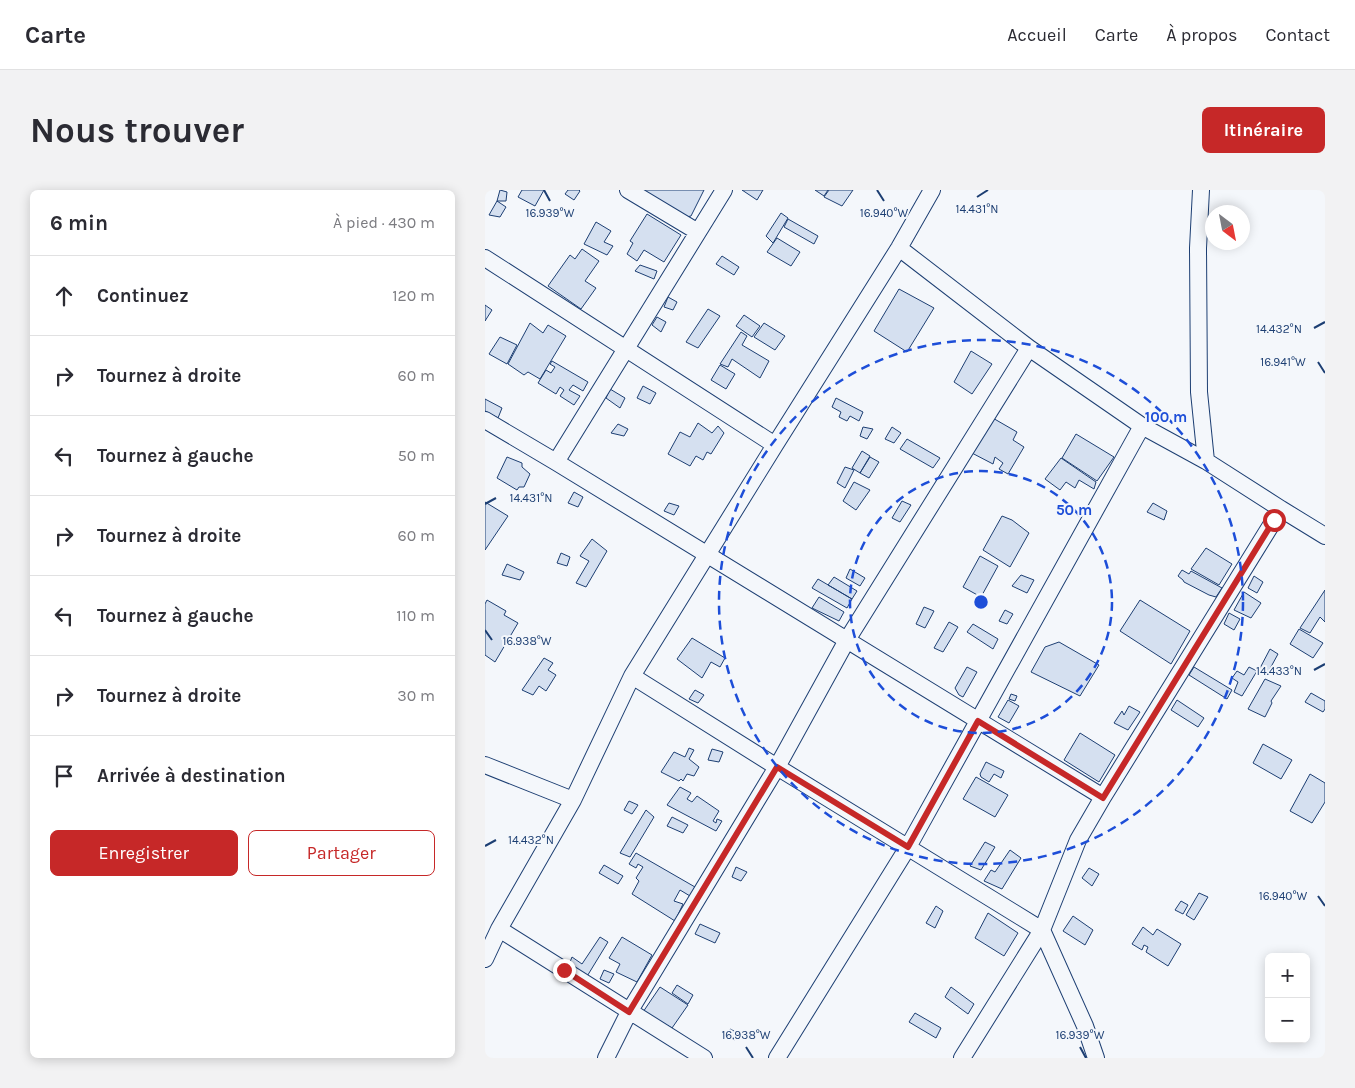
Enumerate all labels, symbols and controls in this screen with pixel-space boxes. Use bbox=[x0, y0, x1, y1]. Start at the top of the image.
text: Carte bbox=[25, 21, 86, 49]
text: Accueil bbox=[1007, 24, 1067, 46]
text: Carte bbox=[1095, 24, 1138, 46]
text: À propos bbox=[1166, 24, 1238, 46]
text: Contact bbox=[1266, 24, 1330, 46]
button: Itinéraire bbox=[1202, 107, 1325, 153]
text: Nous trouver bbox=[30, 110, 244, 151]
text: 14.431°N bbox=[956, 202, 998, 216]
north arrow bbox=[1205, 205, 1250, 250]
text: 16.939°W bbox=[526, 206, 575, 220]
text: 16.940°W bbox=[860, 206, 909, 220]
text: 6 min bbox=[50, 211, 108, 235]
text: À pied · 430 m bbox=[333, 213, 435, 232]
icon: ahead bbox=[50, 282, 78, 310]
text: Continuez bbox=[97, 285, 189, 307]
text: 120 m bbox=[392, 286, 435, 305]
text: 14.432°N bbox=[1256, 322, 1302, 336]
text: 16.941°W bbox=[1260, 355, 1306, 369]
icon: right bbox=[50, 362, 78, 390]
text: Tournez à droite bbox=[97, 365, 241, 387]
text: 60 m bbox=[398, 366, 435, 385]
text: 100 m bbox=[1145, 408, 1187, 426]
icon: left bbox=[50, 442, 78, 470]
text: Tournez à gauche bbox=[97, 445, 254, 467]
text: 50 m bbox=[398, 446, 435, 465]
text: 14.431°N bbox=[510, 491, 552, 505]
text: 50 m bbox=[1056, 501, 1092, 519]
route start bbox=[1263, 509, 1286, 532]
icon: right bbox=[50, 522, 78, 550]
text: Tournez à droite bbox=[97, 525, 241, 547]
text: 60 m bbox=[398, 526, 435, 545]
centre of rings bbox=[972, 593, 990, 611]
icon: left bbox=[50, 602, 78, 630]
text: Tournez à gauche bbox=[97, 605, 254, 627]
text: 110 m bbox=[396, 606, 435, 625]
text: 16.938°W bbox=[502, 634, 552, 648]
text: 14.433°N bbox=[1256, 664, 1302, 678]
icon: right bbox=[50, 682, 78, 710]
text: Tournez à droite bbox=[97, 685, 241, 707]
text: 30 m bbox=[397, 686, 435, 705]
icon: arrive bbox=[50, 762, 78, 790]
text: Arrivée à destination bbox=[97, 765, 286, 787]
button: Enregistrer bbox=[50, 830, 238, 876]
button: Partager bbox=[248, 830, 435, 876]
text: 14.432°N bbox=[508, 833, 554, 847]
text: 16.940°W bbox=[1259, 889, 1308, 903]
map controls bbox=[1265, 953, 1310, 1043]
button: + bbox=[1265, 953, 1310, 998]
route end bbox=[553, 959, 576, 982]
button: − bbox=[1265, 998, 1310, 1043]
text: 16.938°W bbox=[721, 1028, 771, 1042]
text: 16.939°W bbox=[1056, 1028, 1105, 1042]

